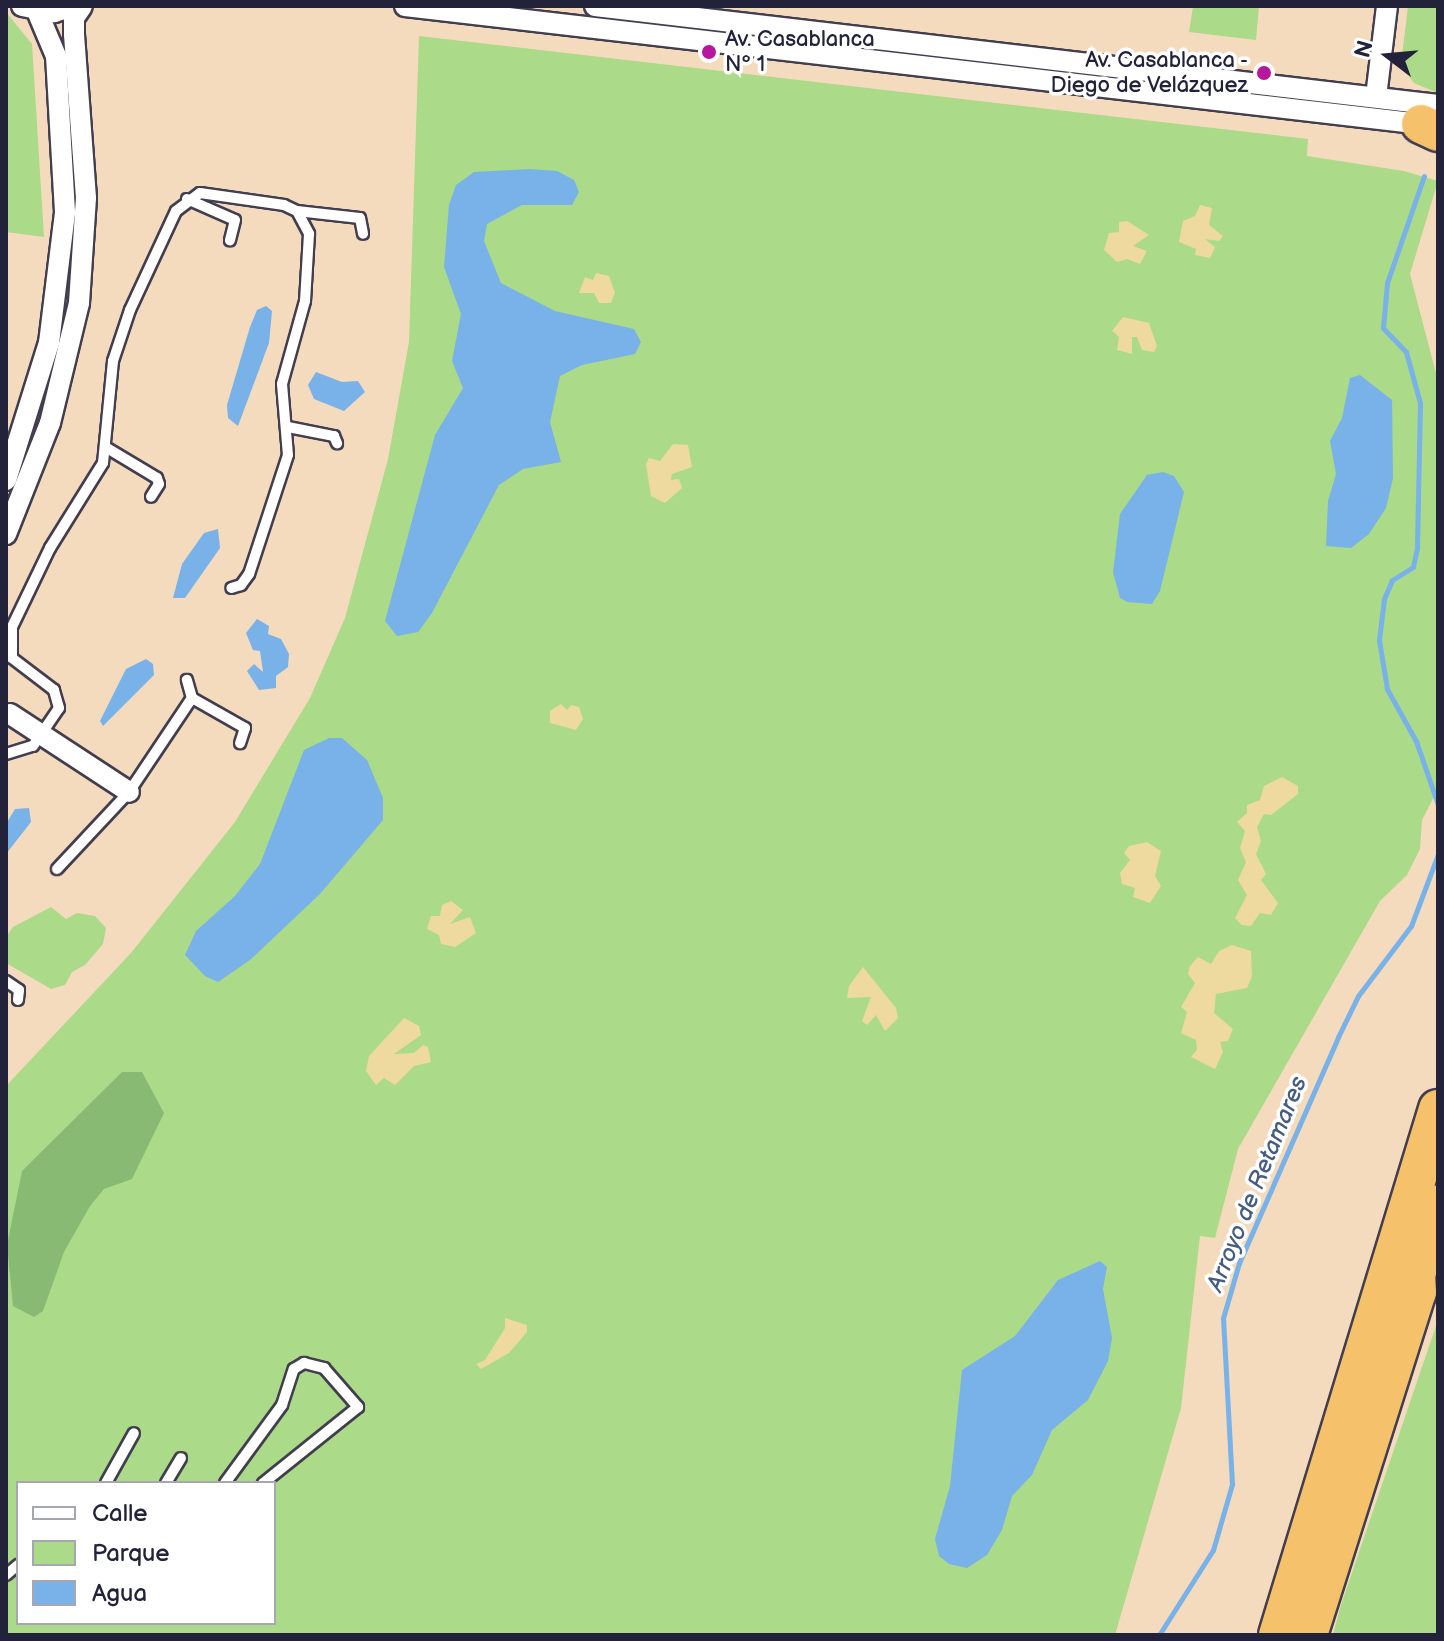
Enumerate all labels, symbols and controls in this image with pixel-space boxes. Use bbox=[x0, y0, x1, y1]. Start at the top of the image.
north arrow bbox=[1348, 16, 1428, 96]
place label: Av. Casablanca Nº 1 bbox=[725, 26, 875, 78]
text: N bbox=[1349, 38, 1380, 61]
marker: Av. Casablanca Nº 1 bbox=[700, 43, 718, 61]
place label: Av. Casablanca - Diego de Velázquez bbox=[1050, 47, 1248, 98]
marker: Av. Casablanca - Diego de Velázquez bbox=[1255, 64, 1273, 82]
water label: Arroyo de Retamares bbox=[1201, 1072, 1313, 1296]
legend bbox=[16, 1481, 276, 1625]
text: Calle bbox=[92, 1499, 147, 1528]
text: Parque bbox=[92, 1539, 170, 1568]
text: Agua bbox=[92, 1579, 147, 1608]

